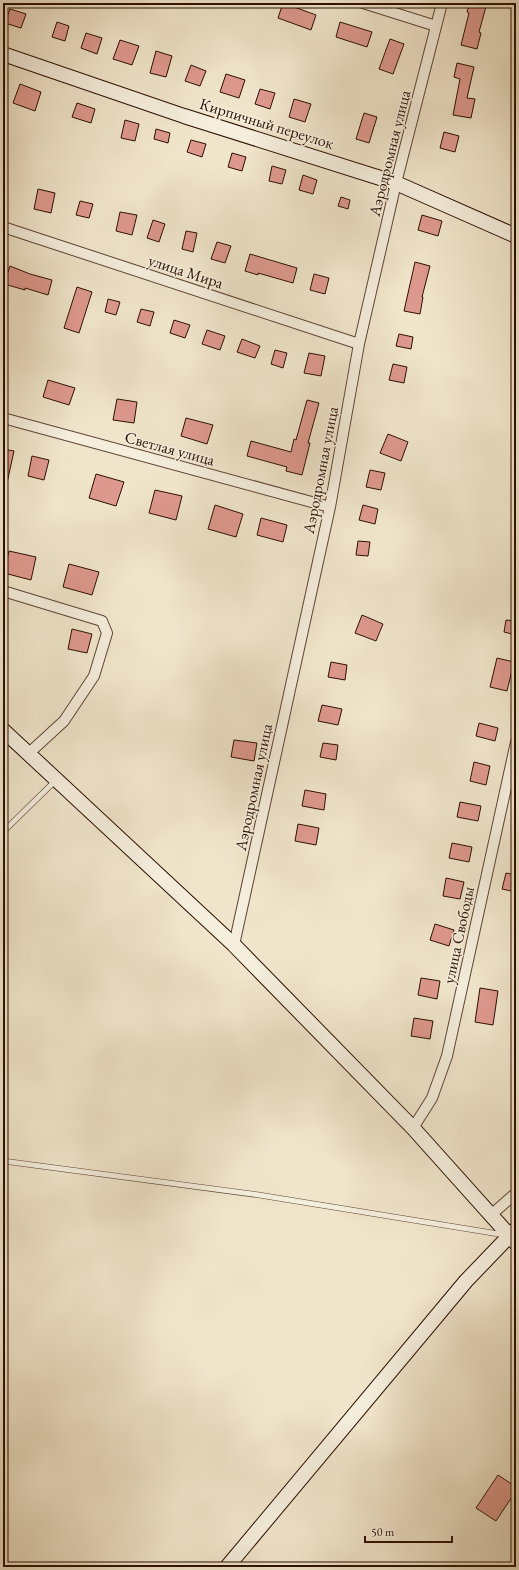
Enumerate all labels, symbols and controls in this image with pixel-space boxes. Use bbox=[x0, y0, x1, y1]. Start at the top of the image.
street label: Аэродромная улица bbox=[363, 87, 415, 219]
street label: Кирпичный переулок bbox=[197, 93, 337, 154]
street label: улица Мира bbox=[146, 249, 227, 294]
street label: Аэродромная улица bbox=[298, 404, 343, 536]
street label: Светлая улица bbox=[123, 426, 218, 471]
street label: Аэродромная улица bbox=[230, 721, 277, 853]
street label: улица Свободы bbox=[438, 884, 479, 986]
scale bar bbox=[365, 1518, 452, 1544]
text: 50 m bbox=[371, 1524, 395, 1540]

